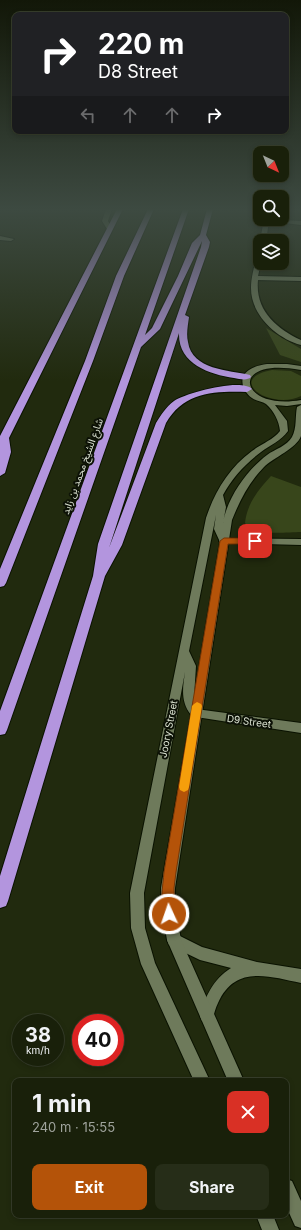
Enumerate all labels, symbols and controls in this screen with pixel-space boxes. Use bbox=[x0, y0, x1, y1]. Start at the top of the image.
text: 220 m bbox=[98, 27, 184, 61]
icon: right bbox=[32, 28, 84, 80]
text: D8 Street bbox=[98, 61, 178, 82]
icon: left bbox=[77, 104, 99, 126]
icon: ahead bbox=[119, 104, 141, 126]
icon: ahead bbox=[161, 104, 183, 126]
icon: right bbox=[203, 104, 225, 126]
north arrow bbox=[253, 146, 289, 182]
map controls bbox=[253, 146, 289, 270]
button: search bbox=[253, 190, 289, 226]
button: layers bbox=[253, 234, 289, 270]
street label: شارع الشيخ محمد بن زايد bbox=[59, 416, 107, 516]
pin bbox=[238, 524, 272, 558]
icon: arrive bbox=[244, 530, 266, 552]
street label: Joory Street bbox=[157, 699, 180, 759]
street label: D9 Street bbox=[226, 712, 273, 730]
position arrow bbox=[148, 893, 190, 935]
speed limit sign: 40 bbox=[72, 1014, 124, 1066]
text: 38 bbox=[25, 1023, 51, 1047]
text: km/h bbox=[26, 1044, 50, 1056]
text: 1 min bbox=[32, 1089, 91, 1118]
button: close bbox=[227, 1091, 269, 1133]
text: 240 m · 15:55 bbox=[32, 1119, 115, 1135]
button: Exit bbox=[32, 1164, 147, 1210]
button: Share bbox=[155, 1164, 269, 1210]

